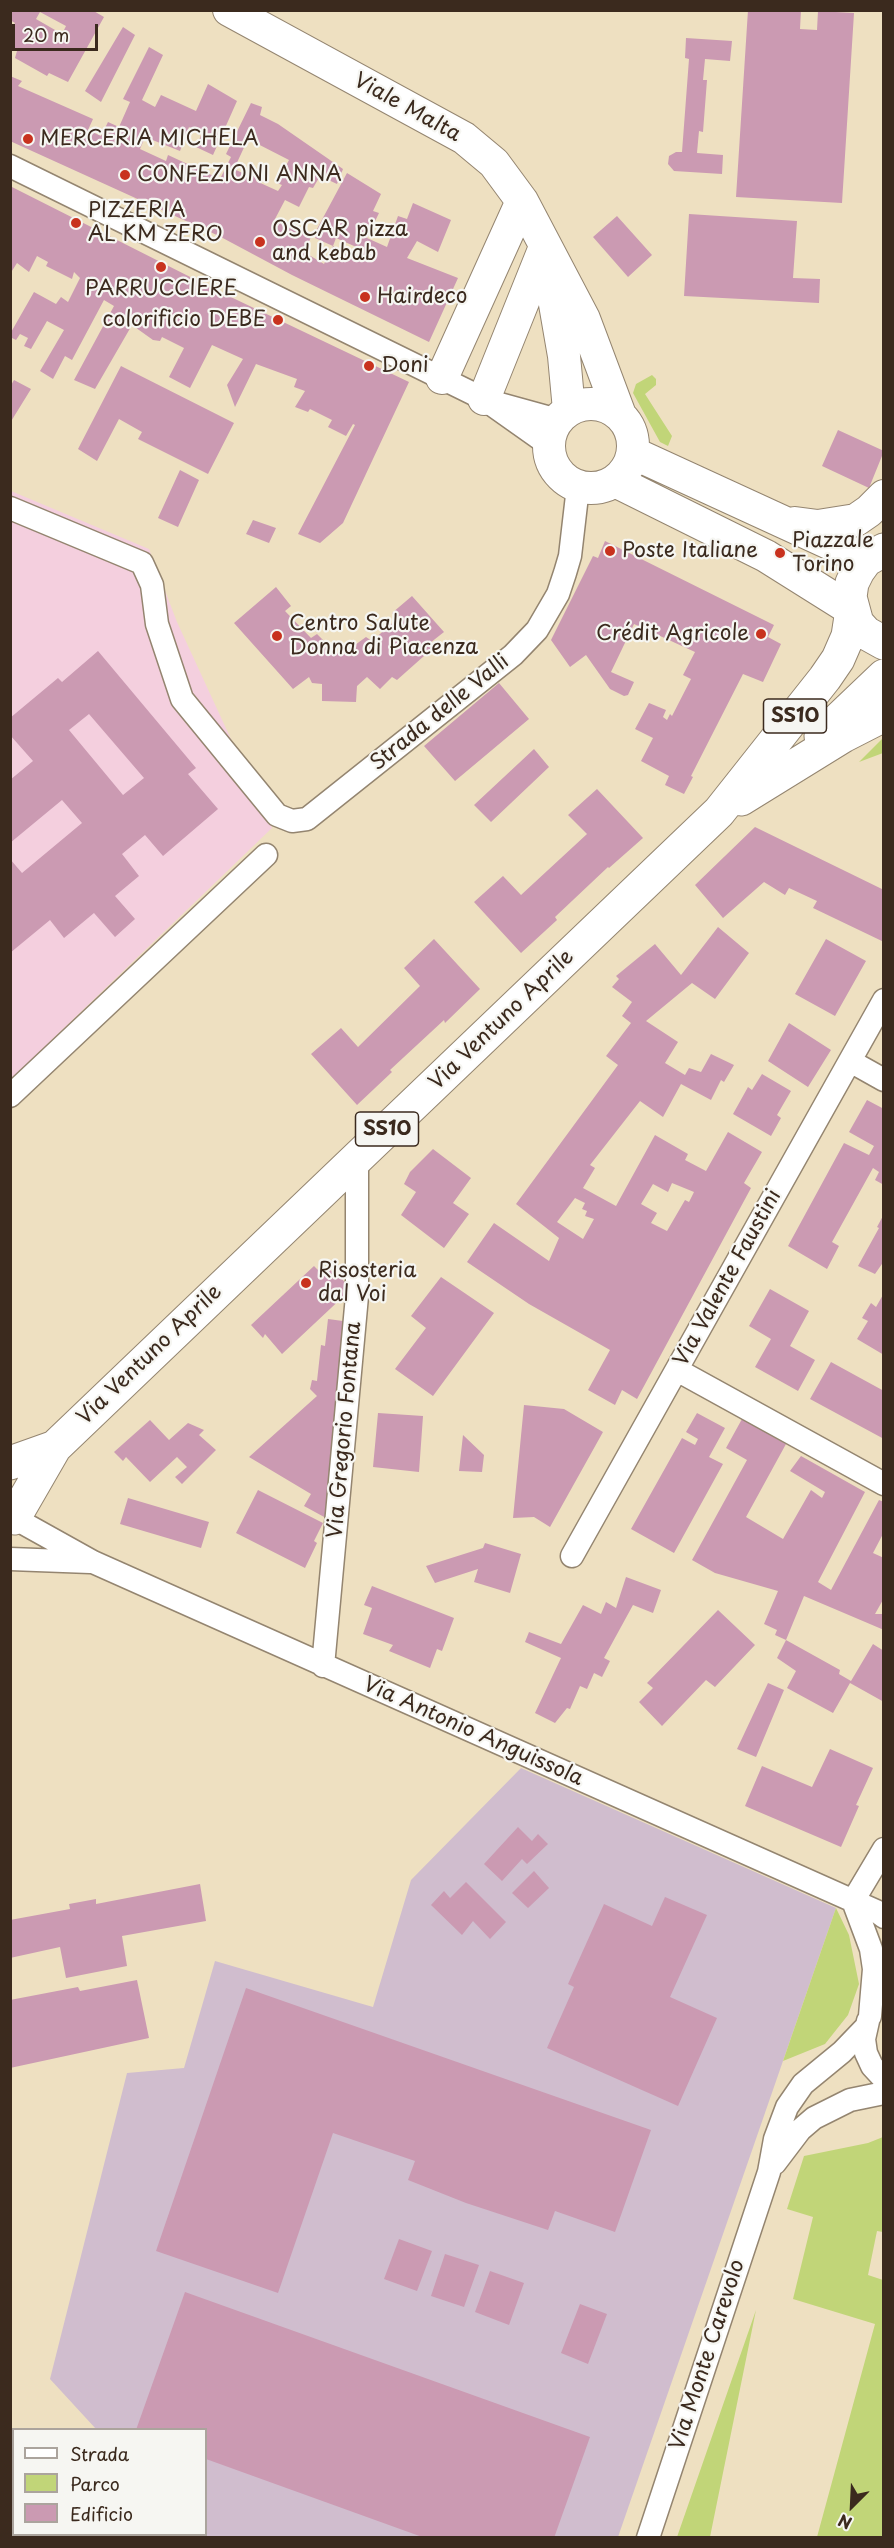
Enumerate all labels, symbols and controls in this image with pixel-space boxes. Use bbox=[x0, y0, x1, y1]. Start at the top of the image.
scale bar bbox=[15, 12, 100, 50]
text: 20 m bbox=[23, 21, 69, 48]
street label: Viale Malta bbox=[349, 68, 465, 148]
place label: MERCERIA MICHELA bbox=[40, 126, 258, 152]
marker: MERCERIA MICHELA bbox=[21, 132, 35, 146]
place label: CONFEZIONI ANNA bbox=[137, 162, 342, 188]
marker: CONFEZIONI ANNA bbox=[118, 168, 132, 182]
place label: PIZZERIA AL KM ZERO bbox=[88, 198, 223, 248]
marker: PIZZERIA AL KM ZERO bbox=[69, 216, 83, 230]
place label: OSCAR pizza and kebab bbox=[272, 217, 408, 267]
marker: OSCAR pizza and kebab bbox=[253, 235, 267, 249]
marker: PARRUCCIERE bbox=[154, 260, 168, 274]
place label: PARRUCCIERE bbox=[85, 276, 237, 302]
place label: Hairdeco bbox=[377, 284, 467, 310]
marker: Hairdeco bbox=[358, 290, 372, 304]
place label: colorificio DEBE bbox=[103, 307, 266, 333]
marker: colorificio DEBE bbox=[271, 313, 285, 327]
place label: Doni bbox=[381, 353, 429, 379]
marker: Doni bbox=[362, 359, 376, 373]
place label: Piazzale Torino bbox=[792, 528, 874, 578]
place label: Poste Italiane bbox=[622, 538, 758, 564]
marker: Poste Italiane bbox=[603, 544, 617, 558]
marker: Piazzale Torino bbox=[773, 546, 787, 560]
place label: Centro Salute Donna di Piacenza bbox=[289, 611, 478, 661]
place label: Crédit Agricole bbox=[596, 621, 749, 647]
marker: Crédit Agricole bbox=[754, 627, 768, 641]
marker: Centro Salute Donna di Piacenza bbox=[270, 629, 284, 643]
street label: Strada delle Valli bbox=[366, 649, 514, 777]
road number: SS10 bbox=[764, 699, 826, 733]
street label: Via Ventuno Aprile bbox=[425, 945, 579, 1095]
road number: SS10 bbox=[356, 1112, 418, 1146]
street label: Via Valente Faustini bbox=[669, 1185, 787, 1371]
place label: Risosteria dal Voi bbox=[318, 1258, 416, 1308]
marker: Risosteria dal Voi bbox=[299, 1276, 313, 1290]
street label: Via Ventuno Aprile bbox=[73, 1280, 227, 1430]
street label: Via Gregorio Fontana bbox=[323, 1321, 367, 1539]
street label: Via Antonio Anguissola bbox=[359, 1672, 587, 1792]
street label: Via Monte Carevolo bbox=[665, 2257, 751, 2453]
legend bbox=[12, 2428, 207, 2536]
text: Strada bbox=[70, 2440, 129, 2467]
text: Parco bbox=[70, 2470, 120, 2497]
north arrow bbox=[822, 2476, 882, 2536]
text: Edificio bbox=[70, 2500, 133, 2527]
text: N bbox=[834, 2509, 855, 2536]

